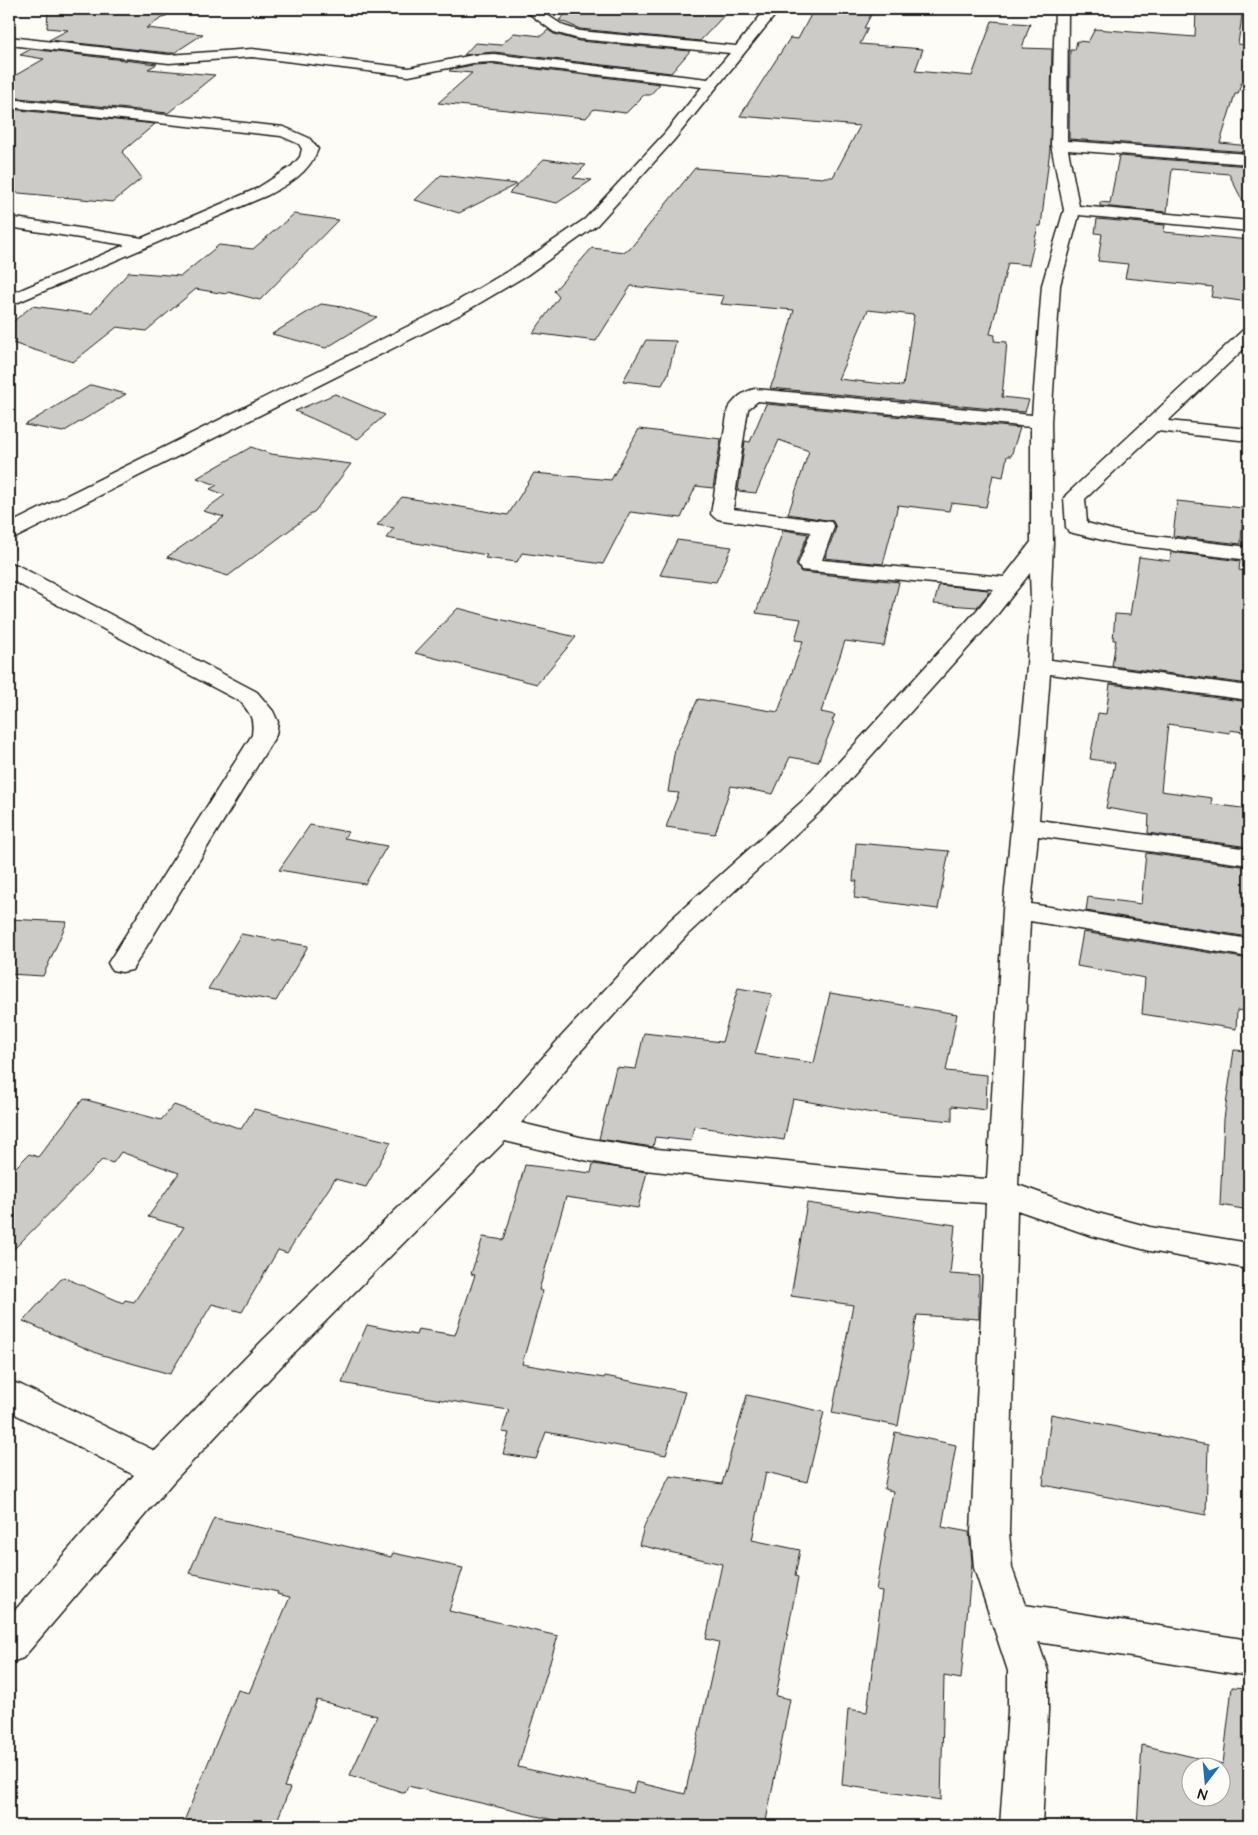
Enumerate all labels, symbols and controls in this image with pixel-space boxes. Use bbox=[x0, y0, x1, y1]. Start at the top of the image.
north arrow bbox=[1180, 1758, 1230, 1808]
text: N bbox=[1196, 1783, 1210, 1804]

